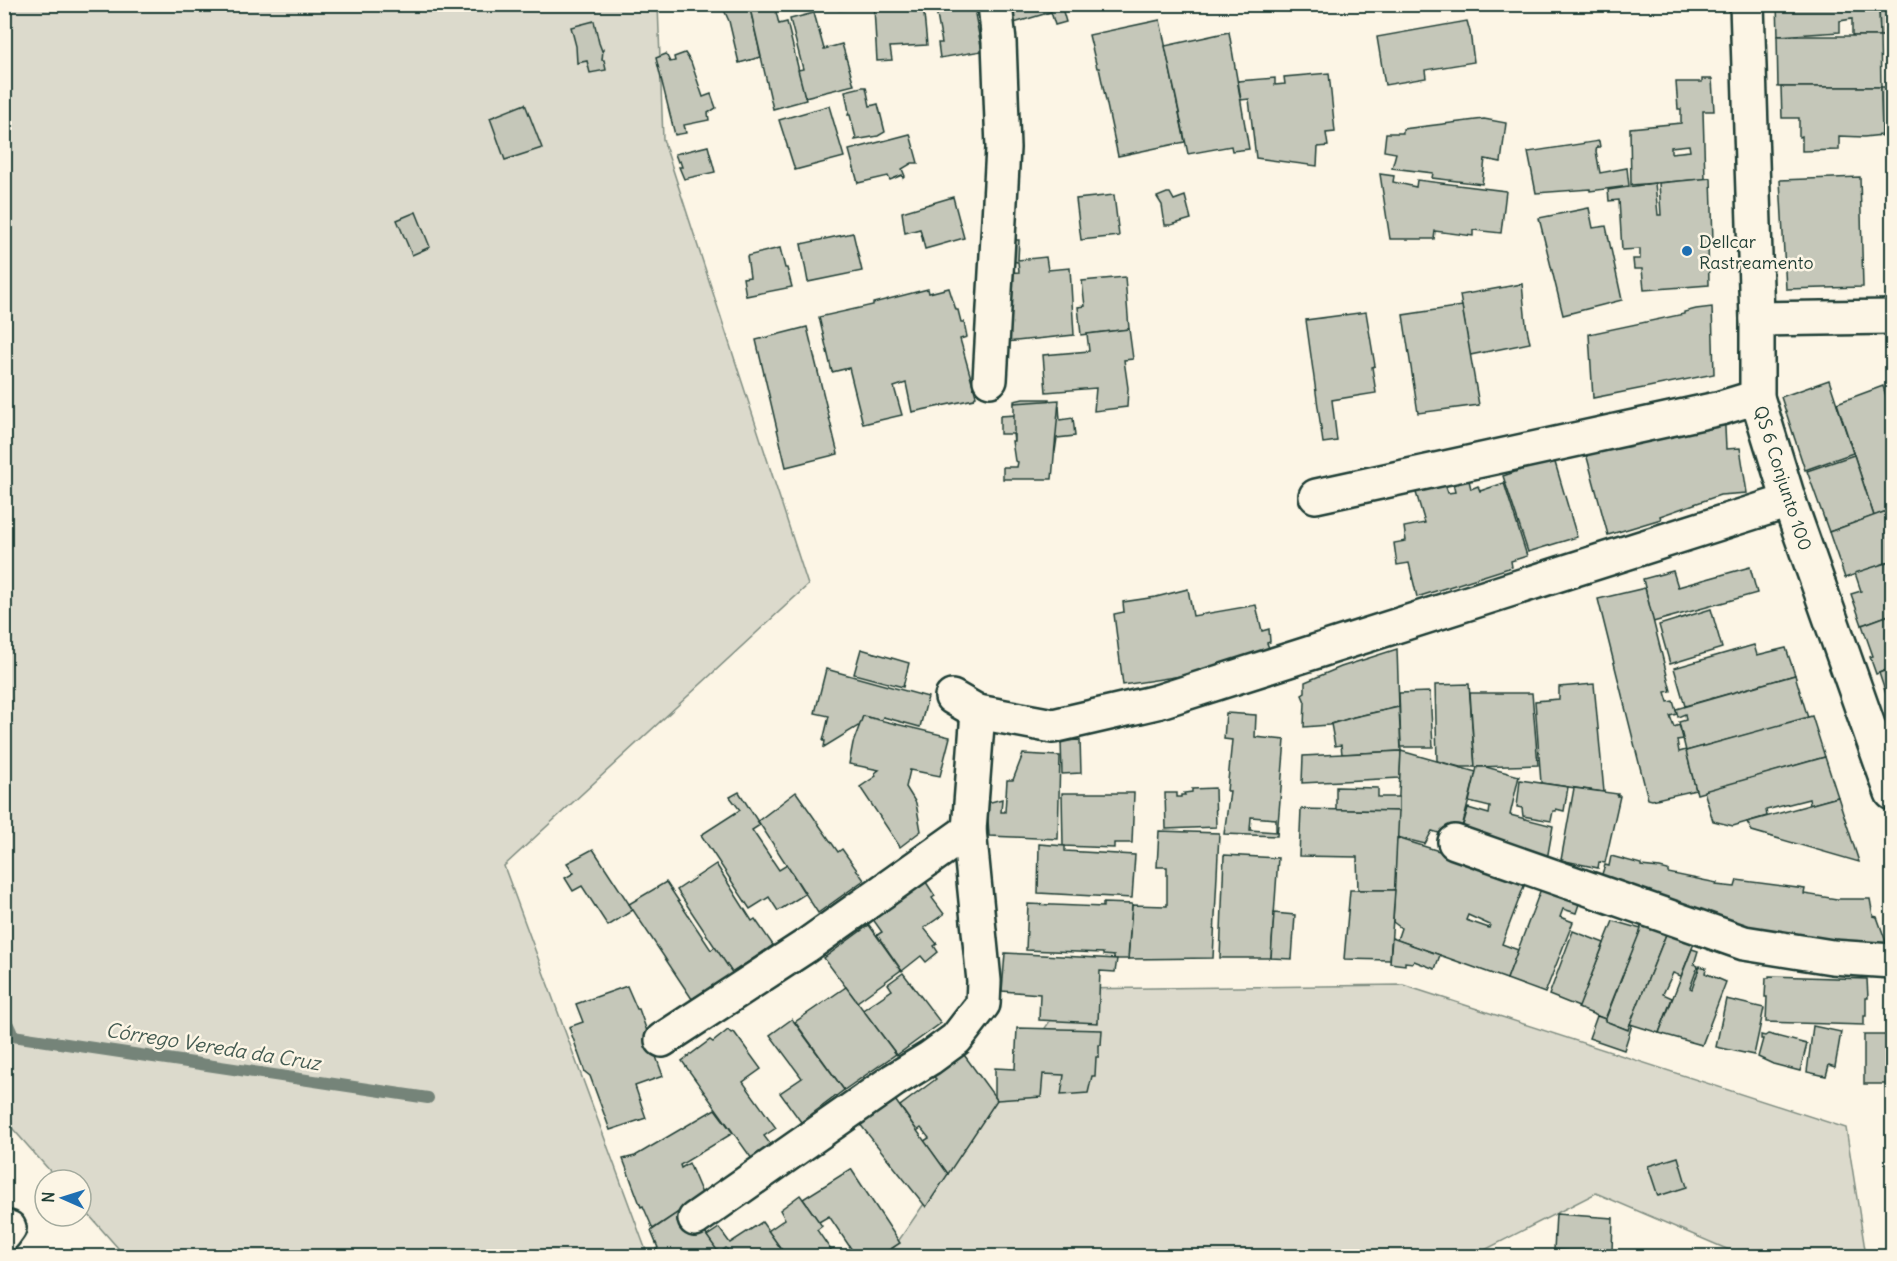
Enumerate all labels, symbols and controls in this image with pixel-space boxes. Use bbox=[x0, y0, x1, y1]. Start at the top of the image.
place label: Dellcar Rastreamento bbox=[1699, 230, 1814, 274]
marker: Dellcar Rastreamento bbox=[1680, 244, 1694, 258]
street label: QS 6 Conjunto 100 bbox=[1749, 403, 1817, 553]
water label: Córrego Vereda da Cruz bbox=[104, 1017, 325, 1076]
north arrow bbox=[33, 1168, 93, 1228]
text: N bbox=[38, 1191, 58, 1203]

